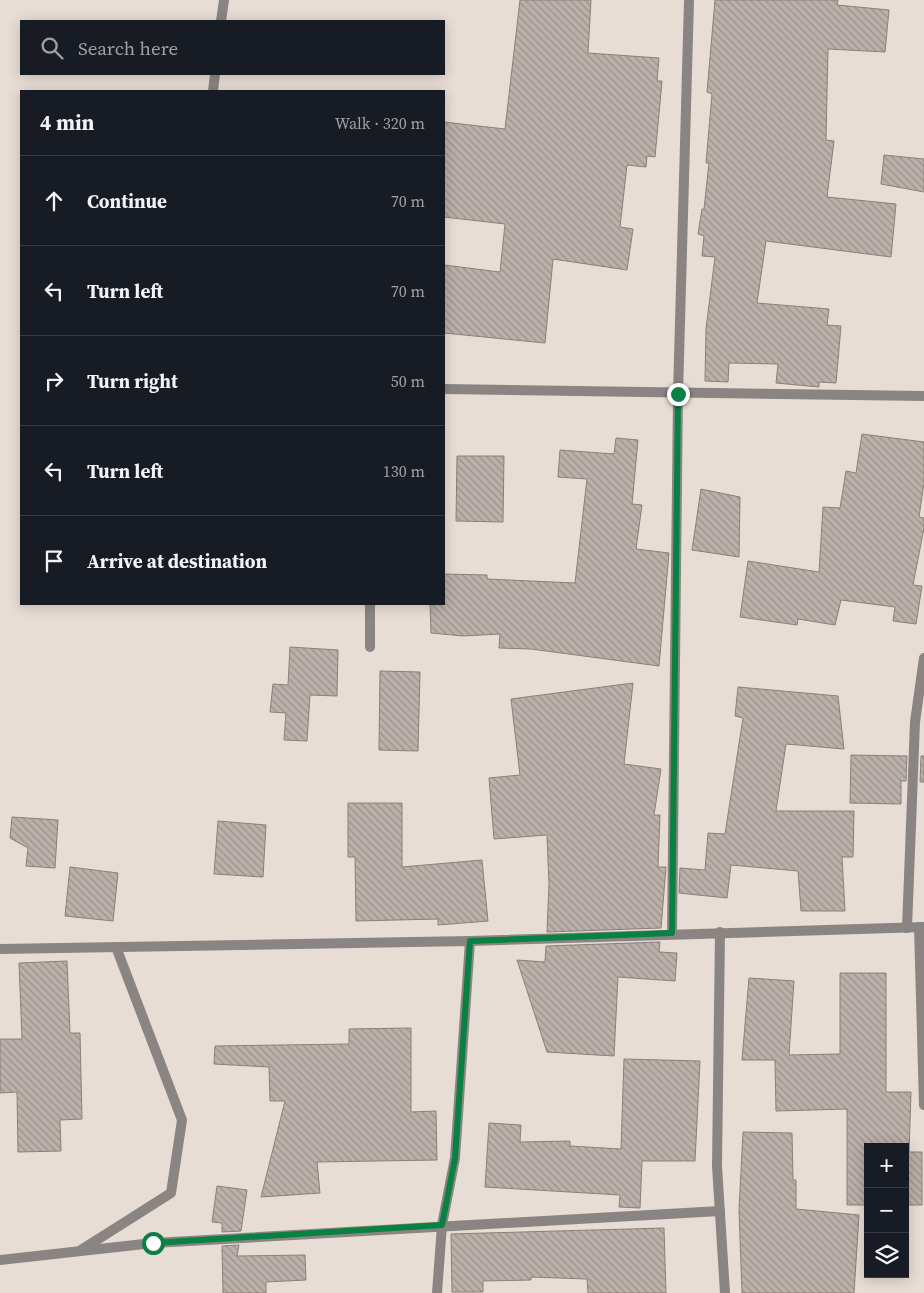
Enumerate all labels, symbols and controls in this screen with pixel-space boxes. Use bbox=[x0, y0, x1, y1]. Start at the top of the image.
search box bbox=[20, 20, 445, 75]
icon: search bbox=[38, 34, 66, 62]
text: Search here bbox=[78, 35, 178, 61]
text: 4 min bbox=[40, 108, 95, 137]
text: Walk · 320 m bbox=[335, 112, 425, 134]
icon: ahead bbox=[40, 187, 68, 215]
text: Continue bbox=[87, 188, 167, 214]
text: 70 m bbox=[391, 190, 425, 212]
icon: left bbox=[40, 277, 68, 305]
text: Turn left bbox=[87, 278, 163, 304]
text: 70 m bbox=[391, 280, 425, 302]
icon: right bbox=[40, 367, 68, 395]
text: Turn right bbox=[87, 368, 178, 394]
text: 50 m bbox=[391, 370, 425, 392]
route end bbox=[667, 383, 690, 406]
icon: left bbox=[40, 457, 68, 485]
text: Turn left bbox=[87, 458, 163, 484]
text: 130 m bbox=[383, 460, 425, 482]
icon: arrive bbox=[40, 547, 68, 575]
text: Arrive at destination bbox=[87, 548, 267, 574]
map controls bbox=[864, 1143, 909, 1278]
button: + bbox=[864, 1143, 909, 1188]
button: − bbox=[864, 1188, 909, 1233]
route start bbox=[142, 1232, 165, 1255]
button: layers bbox=[864, 1233, 909, 1278]

